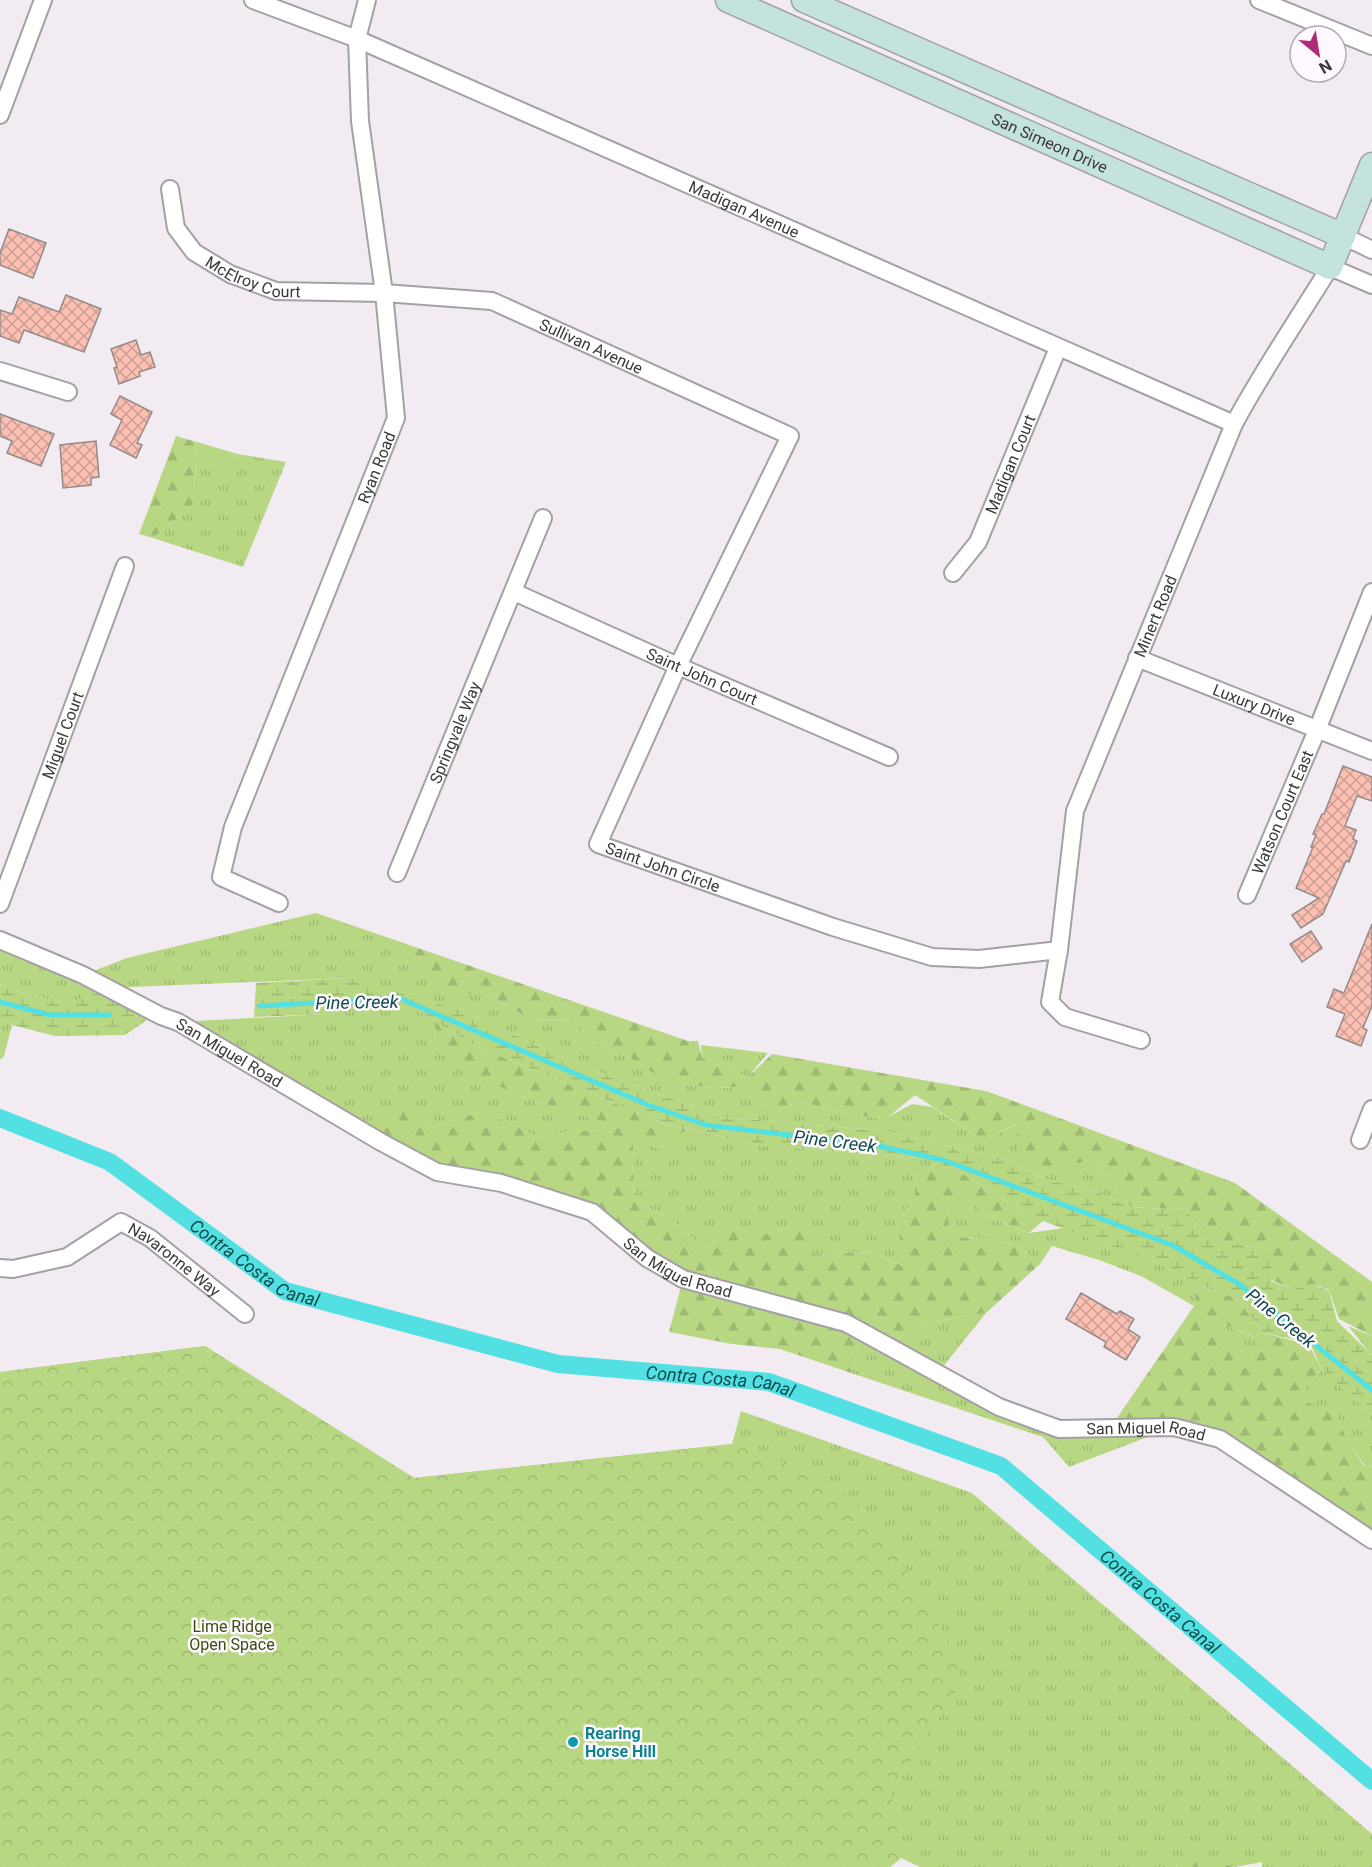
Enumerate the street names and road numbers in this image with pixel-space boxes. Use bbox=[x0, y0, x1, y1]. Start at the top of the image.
street label: San Simeon Drive bbox=[989, 109, 1111, 177]
street label: Madigan Avenue bbox=[686, 177, 802, 242]
street label: McElroy Court bbox=[202, 252, 301, 301]
street label: Sullivan Avenue bbox=[537, 314, 646, 378]
street label: Madigan Court bbox=[981, 412, 1039, 517]
street label: Ryan Road bbox=[353, 429, 399, 506]
street label: Minert Road bbox=[1130, 572, 1180, 660]
street label: Saint John Court bbox=[644, 644, 760, 709]
street label: Springvale Way bbox=[425, 678, 484, 786]
street label: Luxury Drive bbox=[1210, 680, 1298, 729]
street label: Miguel Court bbox=[38, 689, 87, 781]
street label: Watson Court East bbox=[1247, 747, 1317, 877]
street label: Saint John Circle bbox=[603, 838, 723, 896]
street label: San Miguel Road bbox=[173, 1014, 286, 1091]
street label: Navaronne Way bbox=[125, 1218, 225, 1300]
street label: San Miguel Road bbox=[620, 1233, 734, 1301]
street label: San Miguel Road bbox=[1086, 1417, 1208, 1444]

